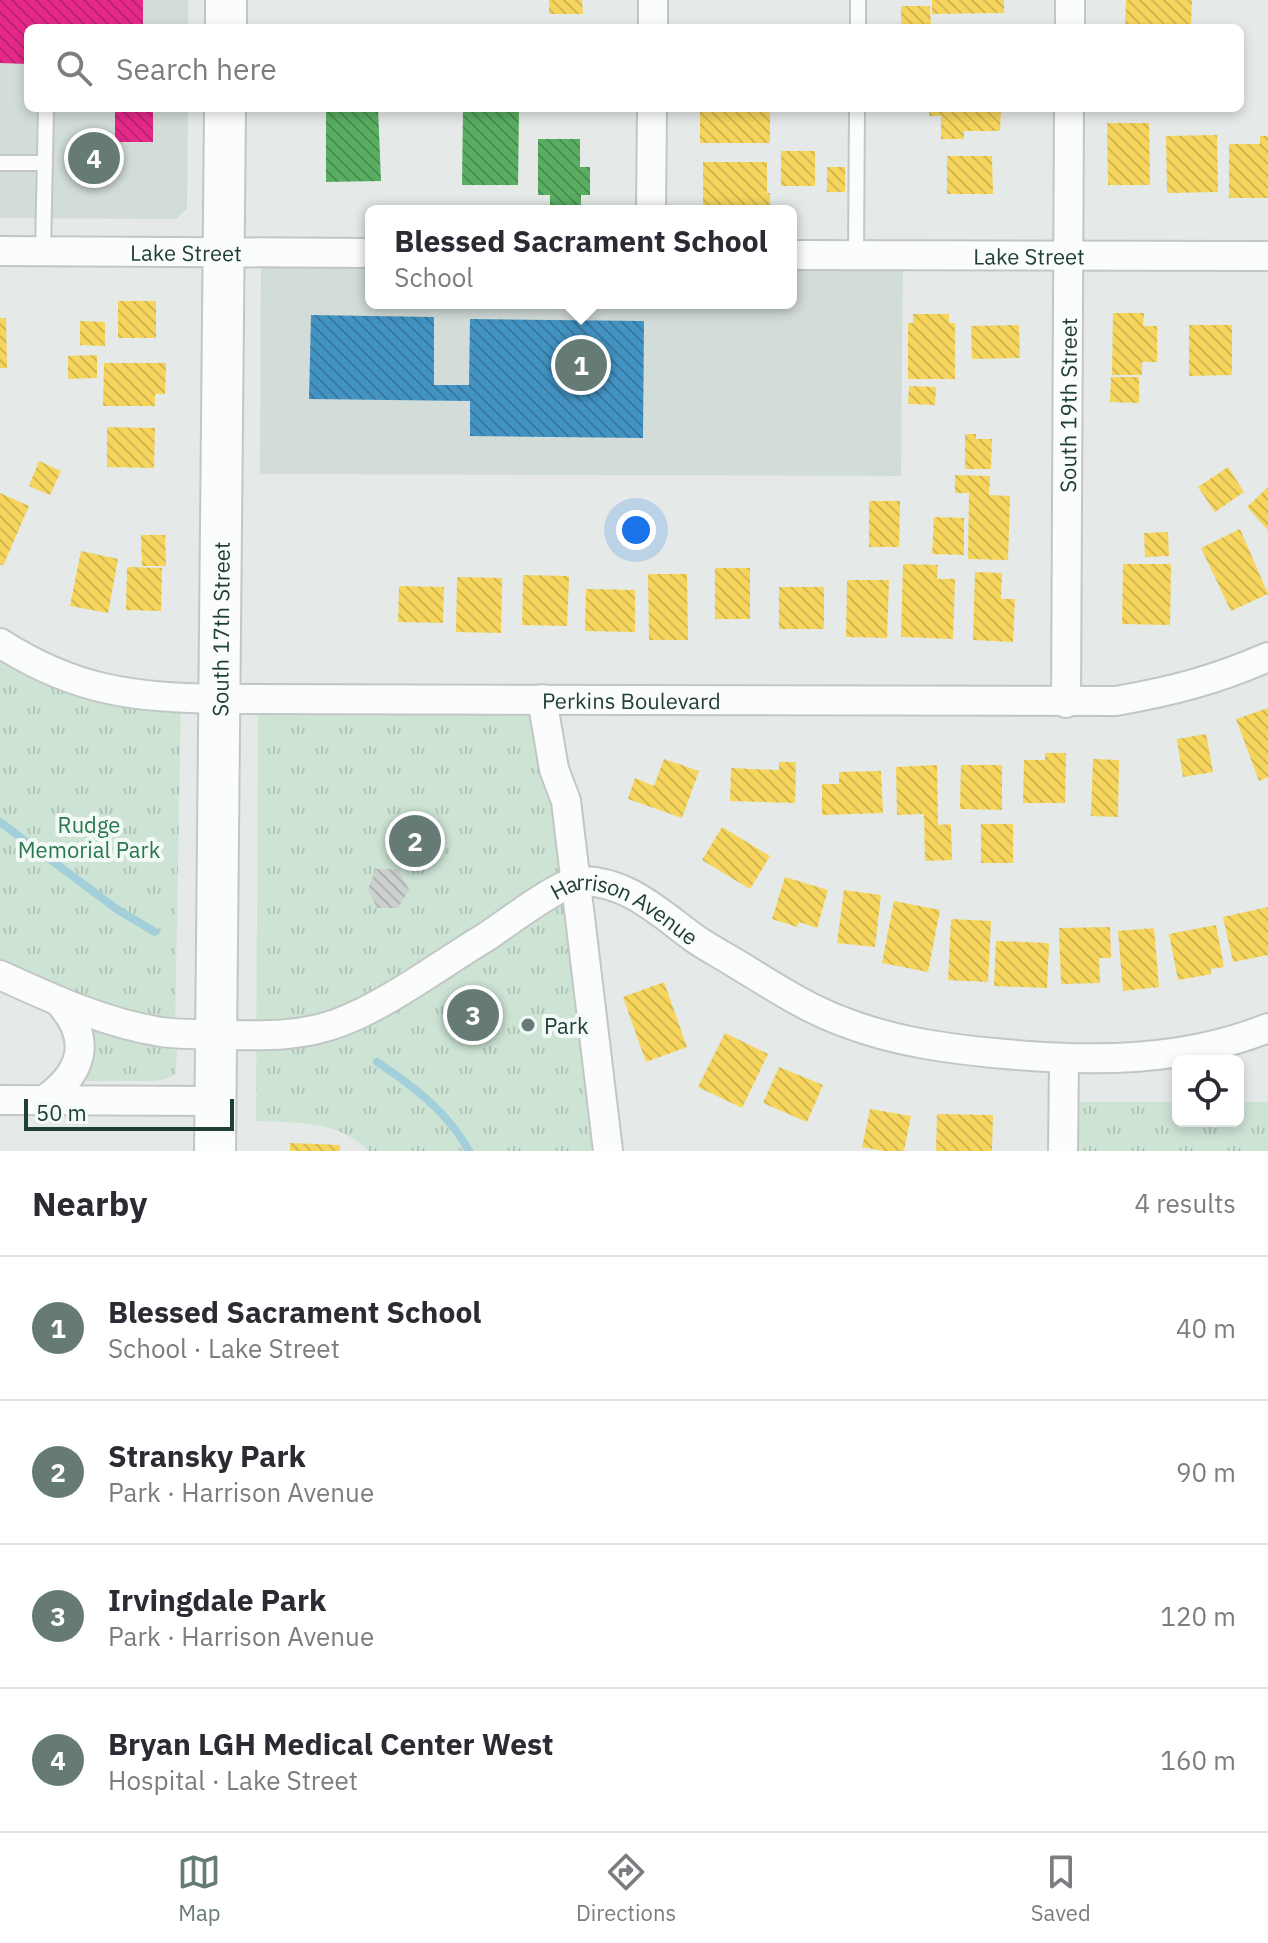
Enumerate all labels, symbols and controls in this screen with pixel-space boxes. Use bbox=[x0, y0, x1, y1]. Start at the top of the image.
search box bbox=[24, 24, 1244, 112]
icon: search bbox=[52, 46, 96, 90]
text: Search here bbox=[116, 49, 277, 88]
pin: 4 bbox=[68, 128, 120, 188]
popup bbox=[365, 205, 797, 309]
text: Blessed Sacrament School bbox=[394, 221, 768, 260]
street label: Lake Street bbox=[130, 237, 242, 267]
street label: Lake Street bbox=[973, 241, 1085, 270]
text: School bbox=[394, 260, 473, 294]
street label: South 19th Street bbox=[1053, 317, 1082, 493]
pin: 1 bbox=[555, 335, 607, 395]
your location bbox=[616, 510, 656, 550]
street label: South 17th Street bbox=[205, 541, 235, 717]
street label: Perkins Boulevard bbox=[542, 685, 721, 715]
park label: Rudge Memorial Park bbox=[18, 810, 161, 864]
pin: 2 bbox=[389, 811, 441, 871]
street label: Harrison Avenue bbox=[545, 866, 704, 951]
pin: 3 bbox=[447, 985, 499, 1045]
place label: Park bbox=[544, 1011, 589, 1040]
marker: Park bbox=[519, 1016, 537, 1034]
map controls bbox=[1172, 1055, 1244, 1127]
button: locate bbox=[1172, 1055, 1244, 1127]
scale bar bbox=[24, 1095, 234, 1131]
text: 50 m bbox=[36, 1098, 87, 1127]
text: Nearby bbox=[32, 1181, 147, 1225]
text: 4 results bbox=[1134, 1186, 1236, 1220]
text: Blessed Sacrament School bbox=[108, 1292, 481, 1331]
text: 1 bbox=[50, 1311, 66, 1345]
text: 40 m bbox=[1176, 1311, 1236, 1345]
text: School · Lake Street bbox=[108, 1331, 340, 1365]
text: Stransky Park bbox=[108, 1436, 306, 1475]
text: 2 bbox=[50, 1455, 66, 1489]
text: 90 m bbox=[1176, 1455, 1236, 1489]
text: Park · Harrison Avenue bbox=[108, 1475, 374, 1509]
text: Irvingdale Park bbox=[108, 1580, 326, 1619]
text: 3 bbox=[50, 1599, 66, 1633]
text: 120 m bbox=[1160, 1599, 1236, 1633]
text: Park · Harrison Avenue bbox=[108, 1619, 374, 1653]
text: Bryan LGH Medical Center West bbox=[108, 1724, 553, 1763]
text: 4 bbox=[50, 1743, 66, 1777]
text: 160 m bbox=[1160, 1743, 1236, 1777]
text: Hospital · Lake Street bbox=[108, 1763, 358, 1797]
tab: Map bbox=[177, 1850, 221, 1927]
tab: Directions bbox=[576, 1850, 676, 1927]
tab: Saved bbox=[1031, 1850, 1091, 1927]

